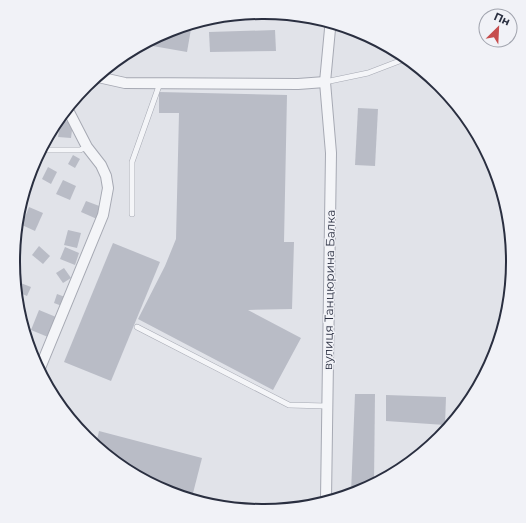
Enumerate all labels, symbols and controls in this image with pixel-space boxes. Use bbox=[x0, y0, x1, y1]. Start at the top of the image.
north arrow bbox=[478, 8, 518, 48]
text: Пн bbox=[492, 9, 512, 29]
street label: вулиця Танцюрина Балка bbox=[320, 210, 338, 370]

